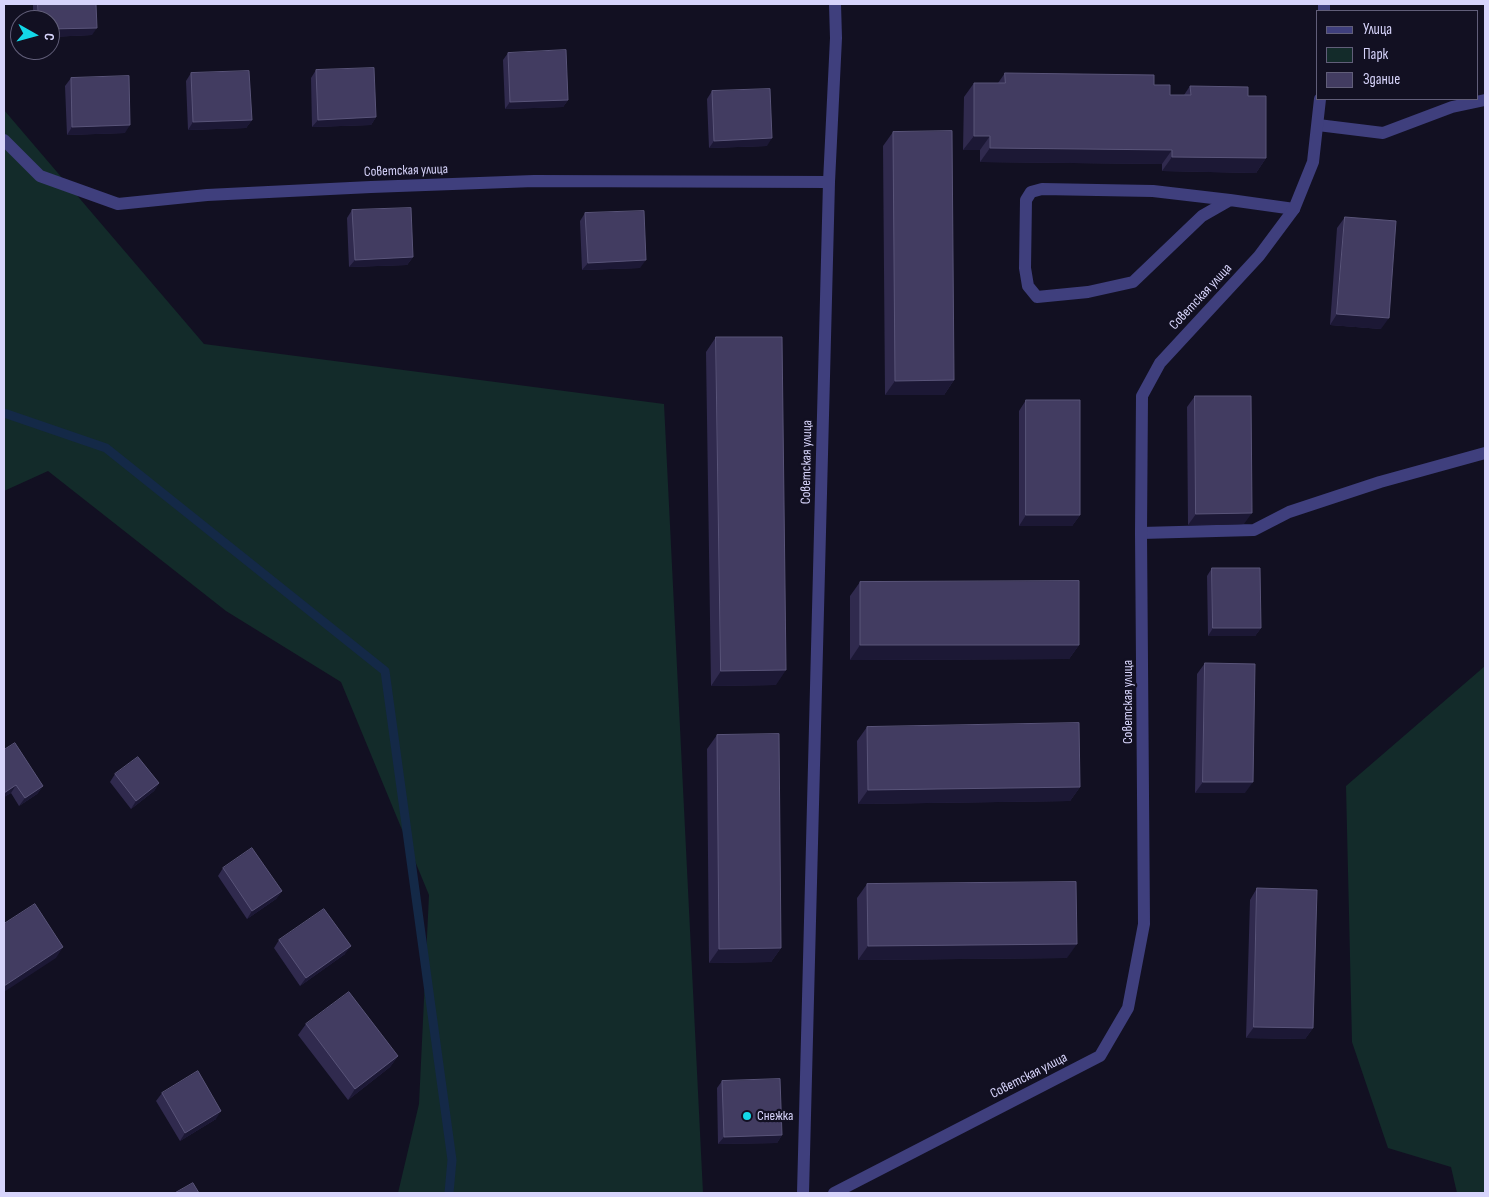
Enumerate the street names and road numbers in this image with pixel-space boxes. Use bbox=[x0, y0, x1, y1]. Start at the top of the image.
street label: Советская улица bbox=[364, 161, 448, 181]
street label: Советская улица bbox=[1166, 260, 1236, 334]
street label: Советская улица bbox=[798, 420, 816, 504]
street label: Советская улица bbox=[1120, 660, 1136, 744]
street label: Советская улица bbox=[988, 1049, 1070, 1103]

